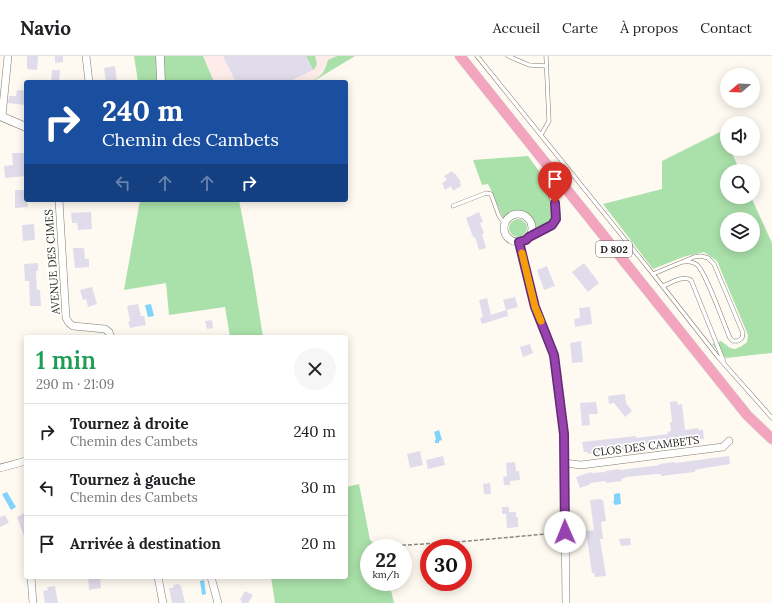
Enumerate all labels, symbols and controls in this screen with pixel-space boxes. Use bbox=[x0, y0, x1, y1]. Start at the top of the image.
text: Navio bbox=[20, 16, 71, 40]
text: Accueil bbox=[493, 19, 540, 37]
text: Carte bbox=[562, 19, 598, 37]
text: À propos bbox=[620, 19, 678, 37]
text: Contact bbox=[700, 19, 752, 37]
north arrow bbox=[720, 68, 760, 108]
map controls bbox=[720, 68, 760, 252]
text: 240 m bbox=[102, 93, 183, 129]
icon: right bbox=[36, 96, 88, 148]
button: sound bbox=[720, 116, 760, 156]
text: Chemin des Cambets bbox=[102, 128, 279, 151]
pin bbox=[538, 162, 572, 203]
button: search bbox=[720, 164, 760, 204]
icon: arrive bbox=[544, 168, 566, 190]
icon: left bbox=[112, 172, 134, 194]
icon: ahead bbox=[154, 172, 176, 194]
icon: ahead bbox=[196, 172, 218, 194]
icon: right bbox=[238, 172, 260, 194]
street label: AVENUE DES CIMES bbox=[41, 209, 63, 316]
button: layers bbox=[720, 212, 760, 252]
road number: D 802 bbox=[596, 241, 632, 257]
text: 1 min bbox=[36, 345, 96, 376]
button: close bbox=[294, 348, 336, 390]
text: 290 m · 21:09 bbox=[36, 376, 114, 393]
text: Tournez à droite bbox=[70, 414, 189, 433]
icon: right bbox=[36, 421, 58, 443]
text: 240 m bbox=[293, 422, 336, 441]
text: Chemin des Cambets bbox=[70, 433, 198, 450]
street label: CLOS DES CAMBETS bbox=[592, 433, 700, 459]
text: Tournez à gauche bbox=[70, 470, 196, 489]
icon: left bbox=[36, 477, 58, 499]
text: 30 m bbox=[301, 478, 336, 497]
text: Chemin des Cambets bbox=[70, 489, 198, 506]
position arrow bbox=[544, 511, 586, 553]
icon: arrive bbox=[36, 533, 58, 555]
text: Arrivée à destination bbox=[70, 534, 221, 553]
text: 20 m bbox=[301, 534, 336, 553]
speed limit sign: 30 bbox=[420, 539, 472, 591]
text: 22 bbox=[375, 547, 397, 572]
text: km/h bbox=[372, 568, 400, 581]

